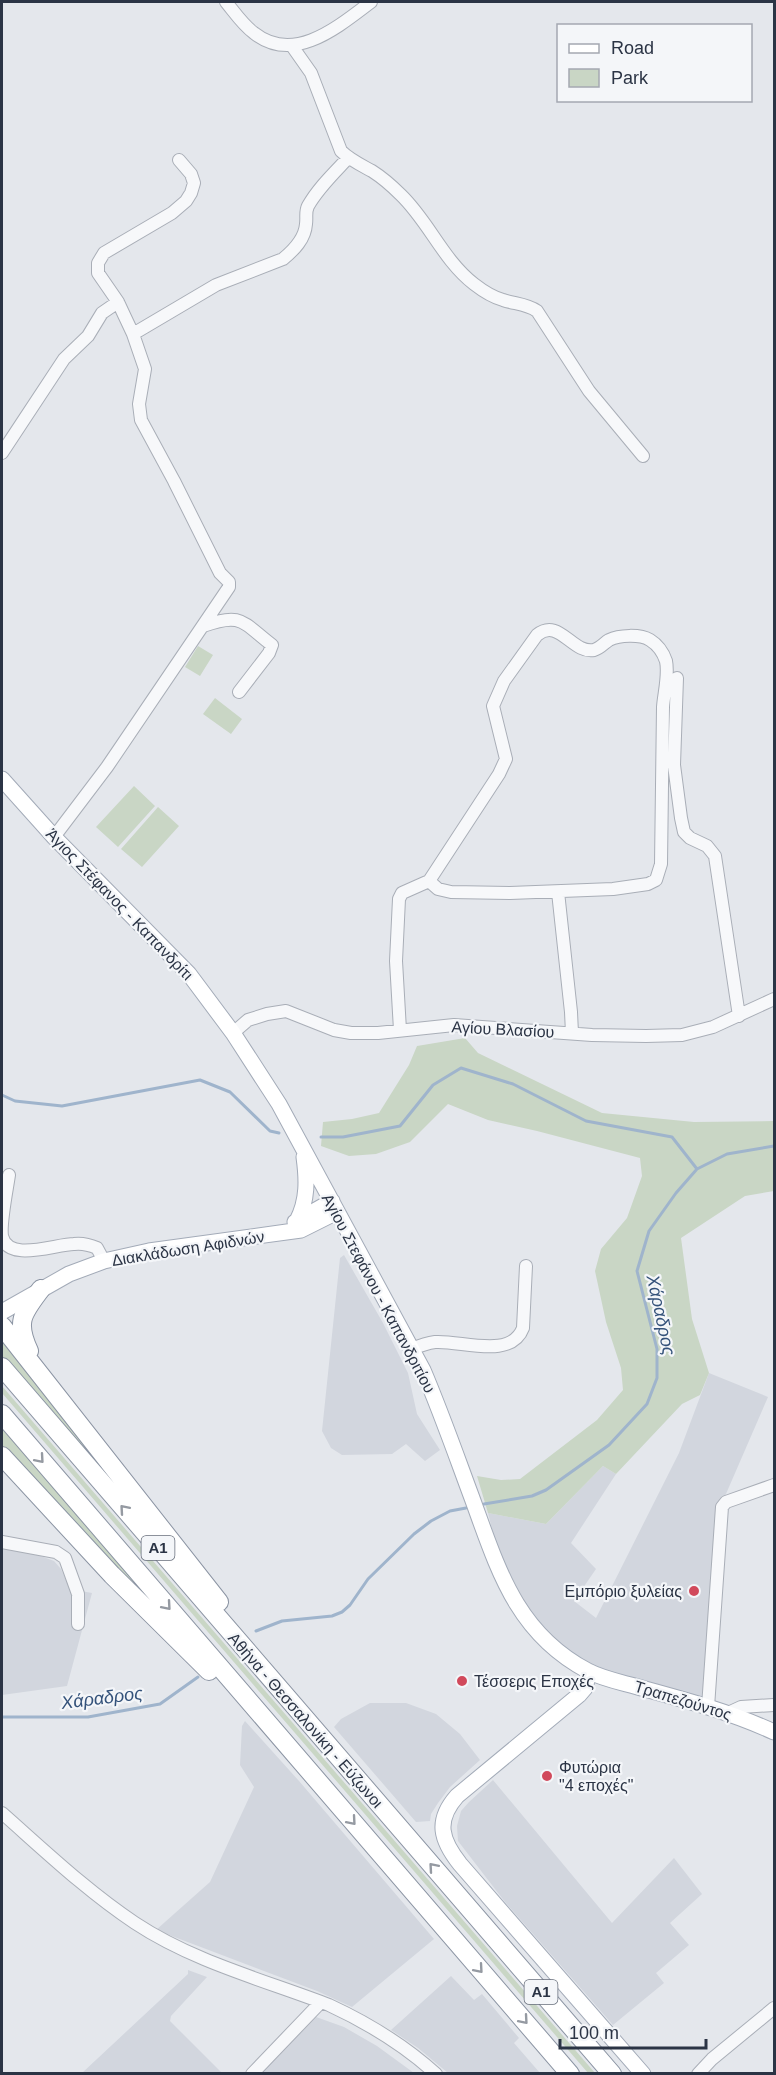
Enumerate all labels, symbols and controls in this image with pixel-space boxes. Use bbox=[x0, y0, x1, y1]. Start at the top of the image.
legend bbox=[557, 24, 752, 102]
text: Road bbox=[611, 38, 654, 58]
text: Park bbox=[611, 68, 649, 88]
street label: Άγιος Στέφανος - Καπανδρίτι bbox=[43, 825, 197, 984]
street label: Αγίου Βλασίου bbox=[451, 1018, 555, 1041]
street label: Αγίου Στεφάνου - Καπανδριτίου bbox=[319, 1191, 438, 1396]
street label: Διακλάδωση Αφιδνών bbox=[111, 1228, 266, 1269]
water label: Χάραδρος bbox=[642, 1272, 679, 1357]
one-way arrow bbox=[33, 1452, 44, 1463]
one-way arrow bbox=[121, 1505, 132, 1516]
road number: Α1 bbox=[142, 1536, 174, 1560]
place label: Εμπόριο ξυλείας bbox=[565, 1583, 682, 1601]
marker: Εμπόριο ξυλείας bbox=[687, 1584, 701, 1598]
one-way arrow bbox=[160, 1599, 171, 1610]
street label: Αθήνα - Θεσσαλονίκη - Εύζωνοι bbox=[224, 1629, 387, 1812]
place label: Τέσσερις Εποχές bbox=[474, 1673, 594, 1690]
marker: Τέσσερις Εποχές bbox=[455, 1674, 469, 1688]
street label: Τραπεζούντος bbox=[632, 1678, 734, 1724]
water label: Χάραδρος bbox=[59, 1683, 144, 1713]
place label: Φυτώρια "4 εποχές" bbox=[559, 1759, 633, 1794]
marker: Φυτώρια "4 εποχές" bbox=[540, 1769, 554, 1783]
one-way arrow bbox=[345, 1814, 356, 1825]
one-way arrow bbox=[429, 1863, 440, 1874]
one-way arrow bbox=[472, 1962, 483, 1973]
road number: Α1 bbox=[524, 1980, 558, 2004]
scale bar bbox=[560, 2012, 706, 2050]
one-way arrow bbox=[516, 2013, 527, 2024]
text: 100 m bbox=[569, 2023, 619, 2043]

